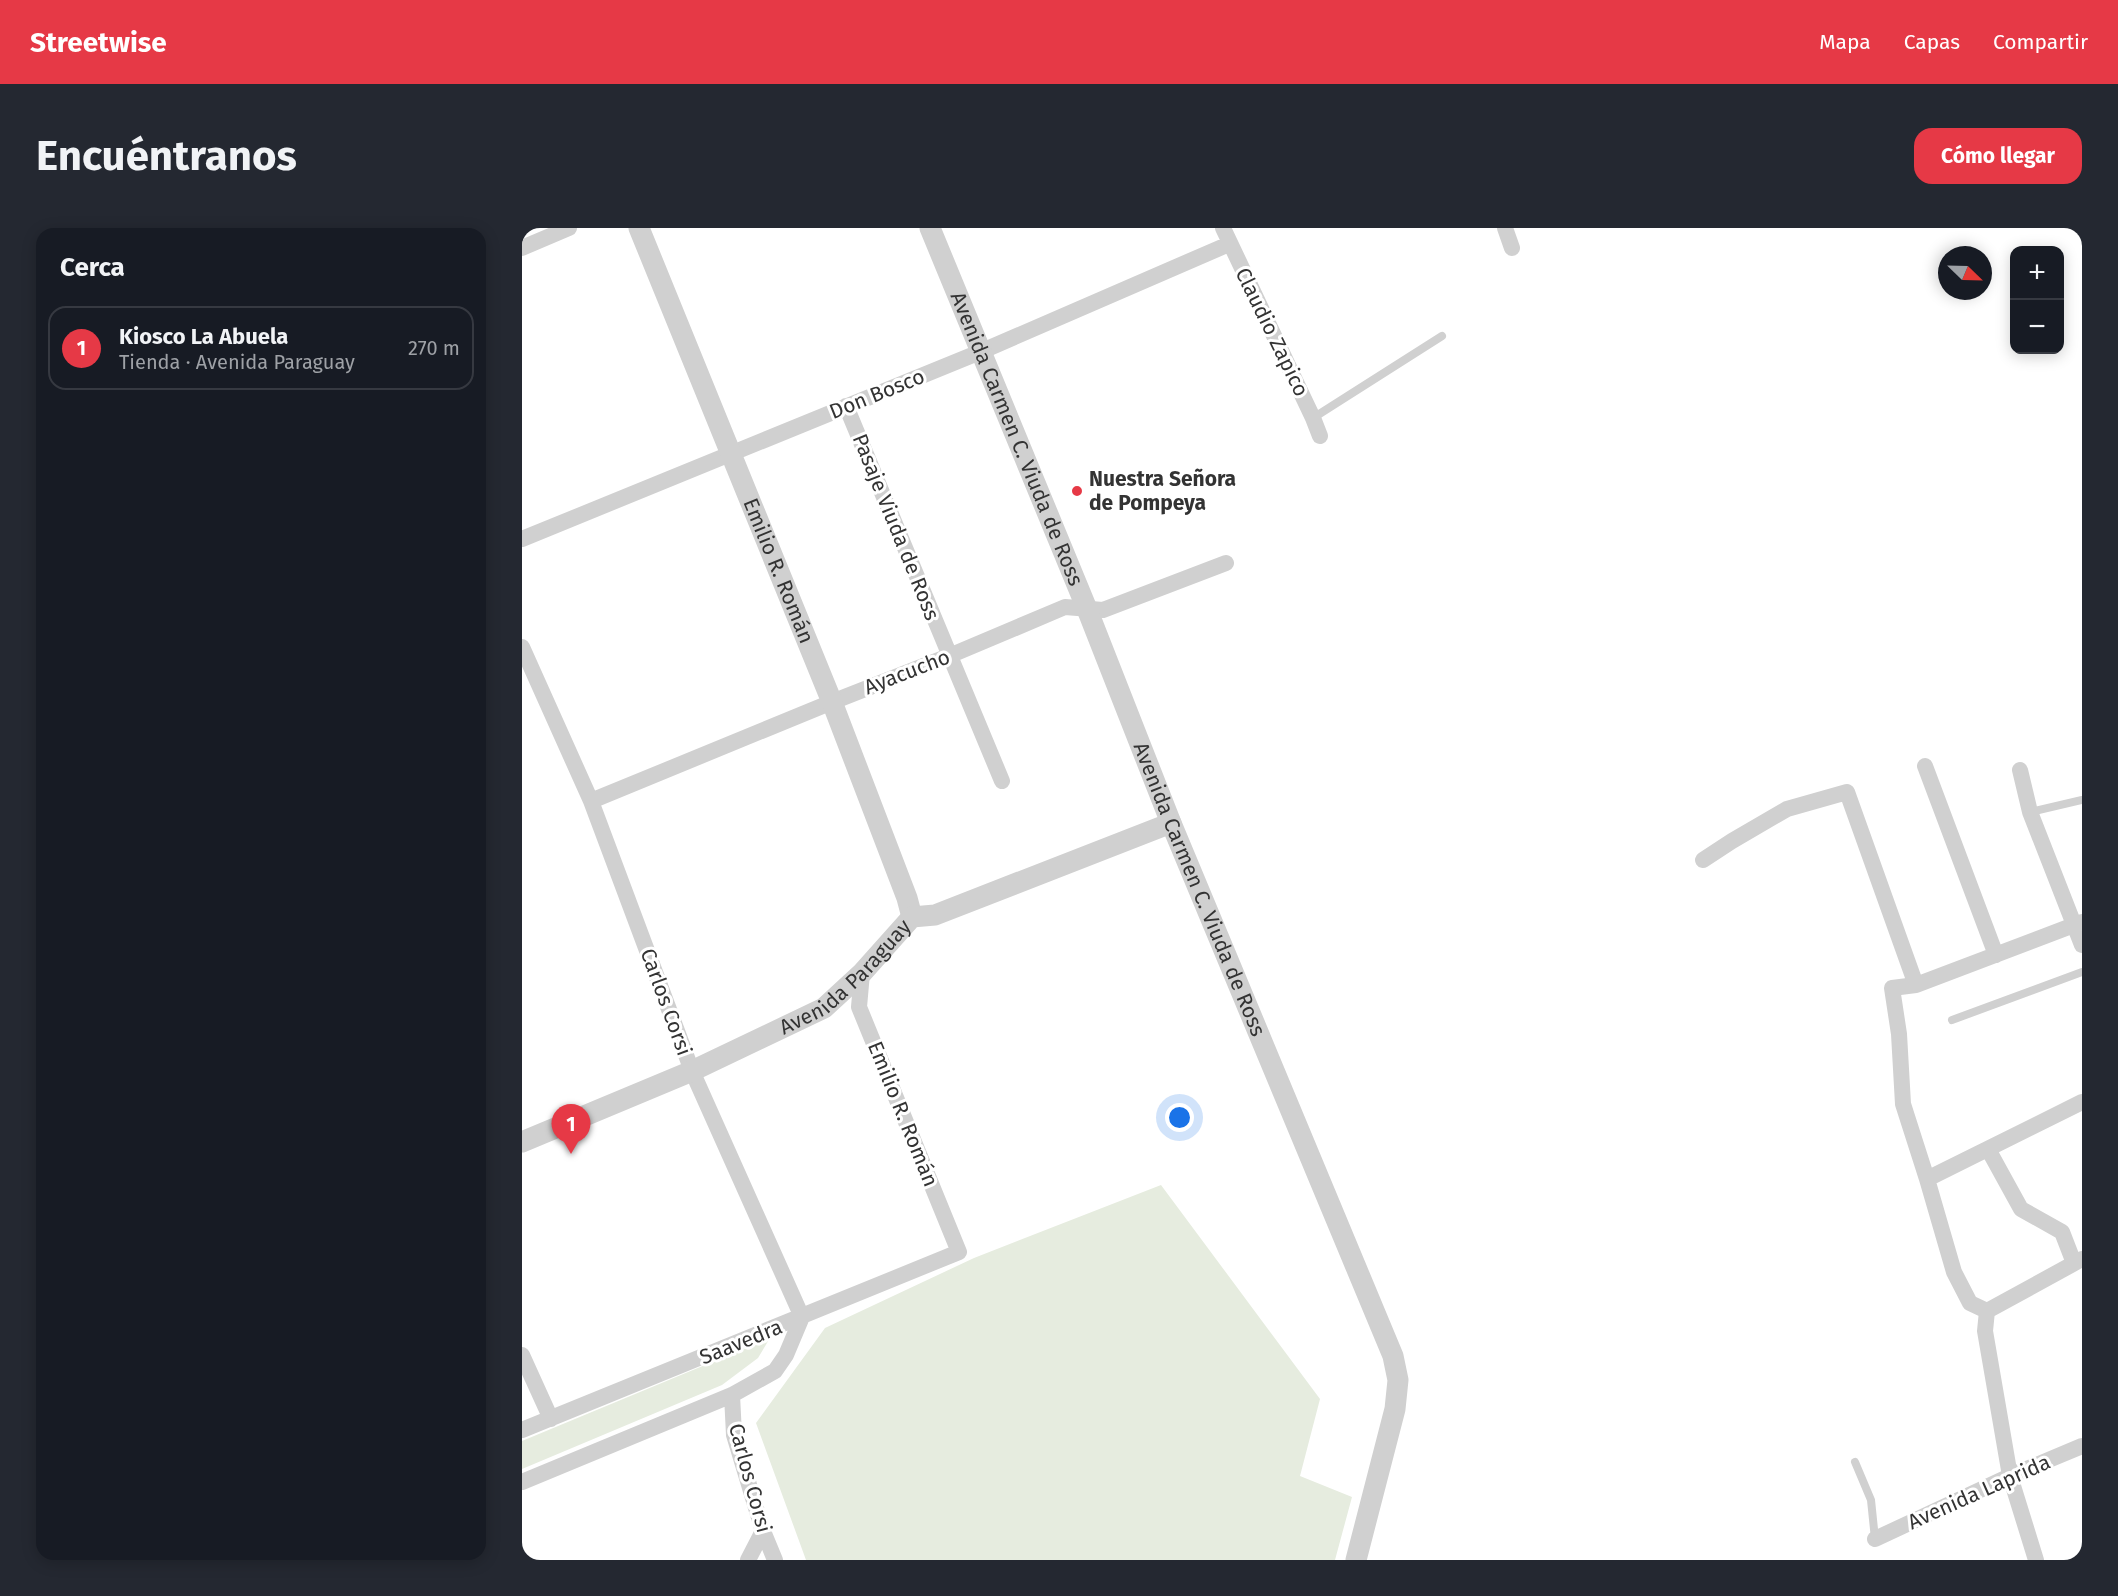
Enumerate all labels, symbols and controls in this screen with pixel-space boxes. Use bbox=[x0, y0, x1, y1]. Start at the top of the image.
text: Streetwise bbox=[30, 26, 167, 59]
text: Mapa bbox=[1819, 29, 1871, 55]
text: Capas bbox=[1904, 29, 1960, 55]
text: Compartir bbox=[1993, 29, 2088, 55]
button: Cómo llegar bbox=[1914, 128, 2082, 184]
text: Encuéntranos bbox=[36, 131, 297, 181]
north arrow bbox=[1938, 246, 1992, 300]
map controls bbox=[2010, 246, 2064, 354]
button: + bbox=[2010, 246, 2064, 300]
text: Cerca bbox=[60, 252, 125, 283]
street label: Claudio Zapico bbox=[1230, 263, 1314, 401]
street label: Avenida Carmen C. Viuda de Ross bbox=[945, 288, 1089, 590]
button: − bbox=[2010, 300, 2064, 354]
text: Kiosco La Abuela bbox=[119, 323, 288, 350]
text: 1 bbox=[77, 336, 86, 360]
text: 270 m bbox=[408, 336, 460, 360]
text: Tienda · Avenida Paraguay bbox=[119, 350, 355, 374]
street label: Don Bosco bbox=[826, 363, 928, 425]
street label: Pasaje Viuda de Ross bbox=[847, 430, 945, 624]
place label: Nuestra Señora de Pompeya bbox=[1089, 466, 1236, 516]
marker: Nuestra Señora de Pompeya bbox=[1070, 484, 1084, 498]
street label: Emilio R. Román bbox=[737, 494, 820, 647]
street label: Ayacucho bbox=[860, 644, 954, 700]
street label: Avenida Carmen C. Viuda de Ross bbox=[1128, 738, 1271, 1040]
street label: Avenida Paraguay bbox=[775, 914, 917, 1040]
street label: Carlos Corsi bbox=[635, 945, 697, 1059]
street label: Emilio R. Román bbox=[862, 1037, 944, 1191]
your location bbox=[1165, 1103, 1194, 1132]
pin: 1 bbox=[551, 1104, 590, 1154]
street label: Saavedra bbox=[696, 1314, 786, 1370]
street label: Carlos Corsi bbox=[723, 1421, 777, 1535]
street label: Avenida Laprida bbox=[1904, 1449, 2054, 1535]

